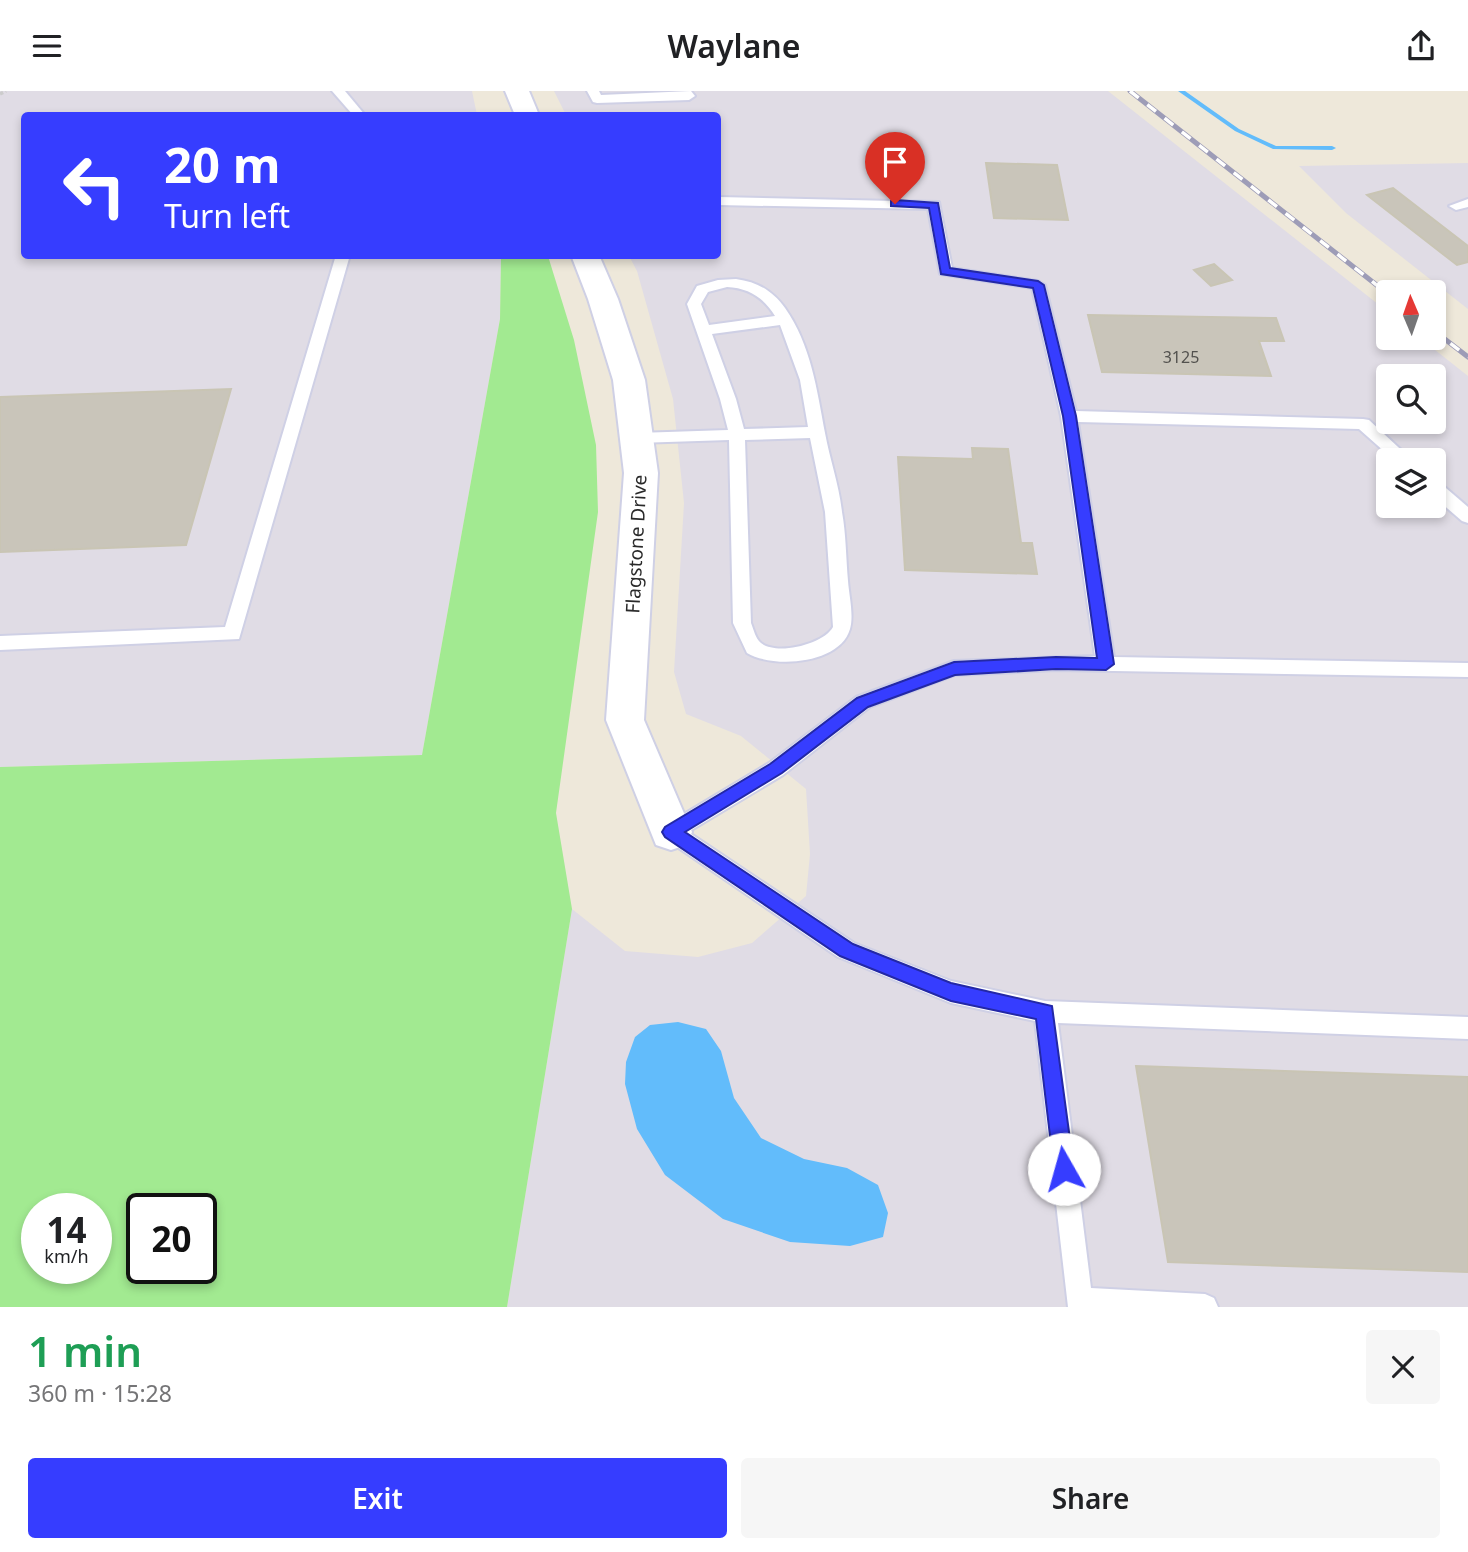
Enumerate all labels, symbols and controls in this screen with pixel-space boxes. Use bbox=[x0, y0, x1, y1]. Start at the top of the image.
text: Waylane bbox=[667, 24, 801, 67]
icon: menu bbox=[28, 27, 66, 65]
icon: share bbox=[1402, 27, 1440, 65]
text: 20 m bbox=[164, 131, 281, 197]
pin bbox=[865, 132, 925, 204]
icon: left bbox=[49, 140, 140, 231]
icon: arrive bbox=[876, 143, 914, 181]
text: Turn left bbox=[164, 194, 290, 237]
north arrow bbox=[1376, 280, 1446, 350]
map controls bbox=[1376, 280, 1446, 518]
house number: 3125 bbox=[1163, 346, 1199, 368]
button: search bbox=[1376, 364, 1446, 434]
button: layers bbox=[1376, 448, 1446, 518]
street label: Flagstone Drive bbox=[619, 474, 653, 614]
position arrow bbox=[1027, 1132, 1101, 1206]
speed limit sign: 20 bbox=[126, 1193, 217, 1284]
text: 14 bbox=[46, 1206, 87, 1253]
text: km/h bbox=[44, 1244, 89, 1268]
text: 1 min bbox=[28, 1322, 142, 1379]
button: close bbox=[1366, 1330, 1440, 1404]
text: 360 m · 15:28 bbox=[28, 1377, 172, 1409]
button: Exit bbox=[28, 1458, 727, 1538]
button: Share bbox=[741, 1458, 1440, 1538]

